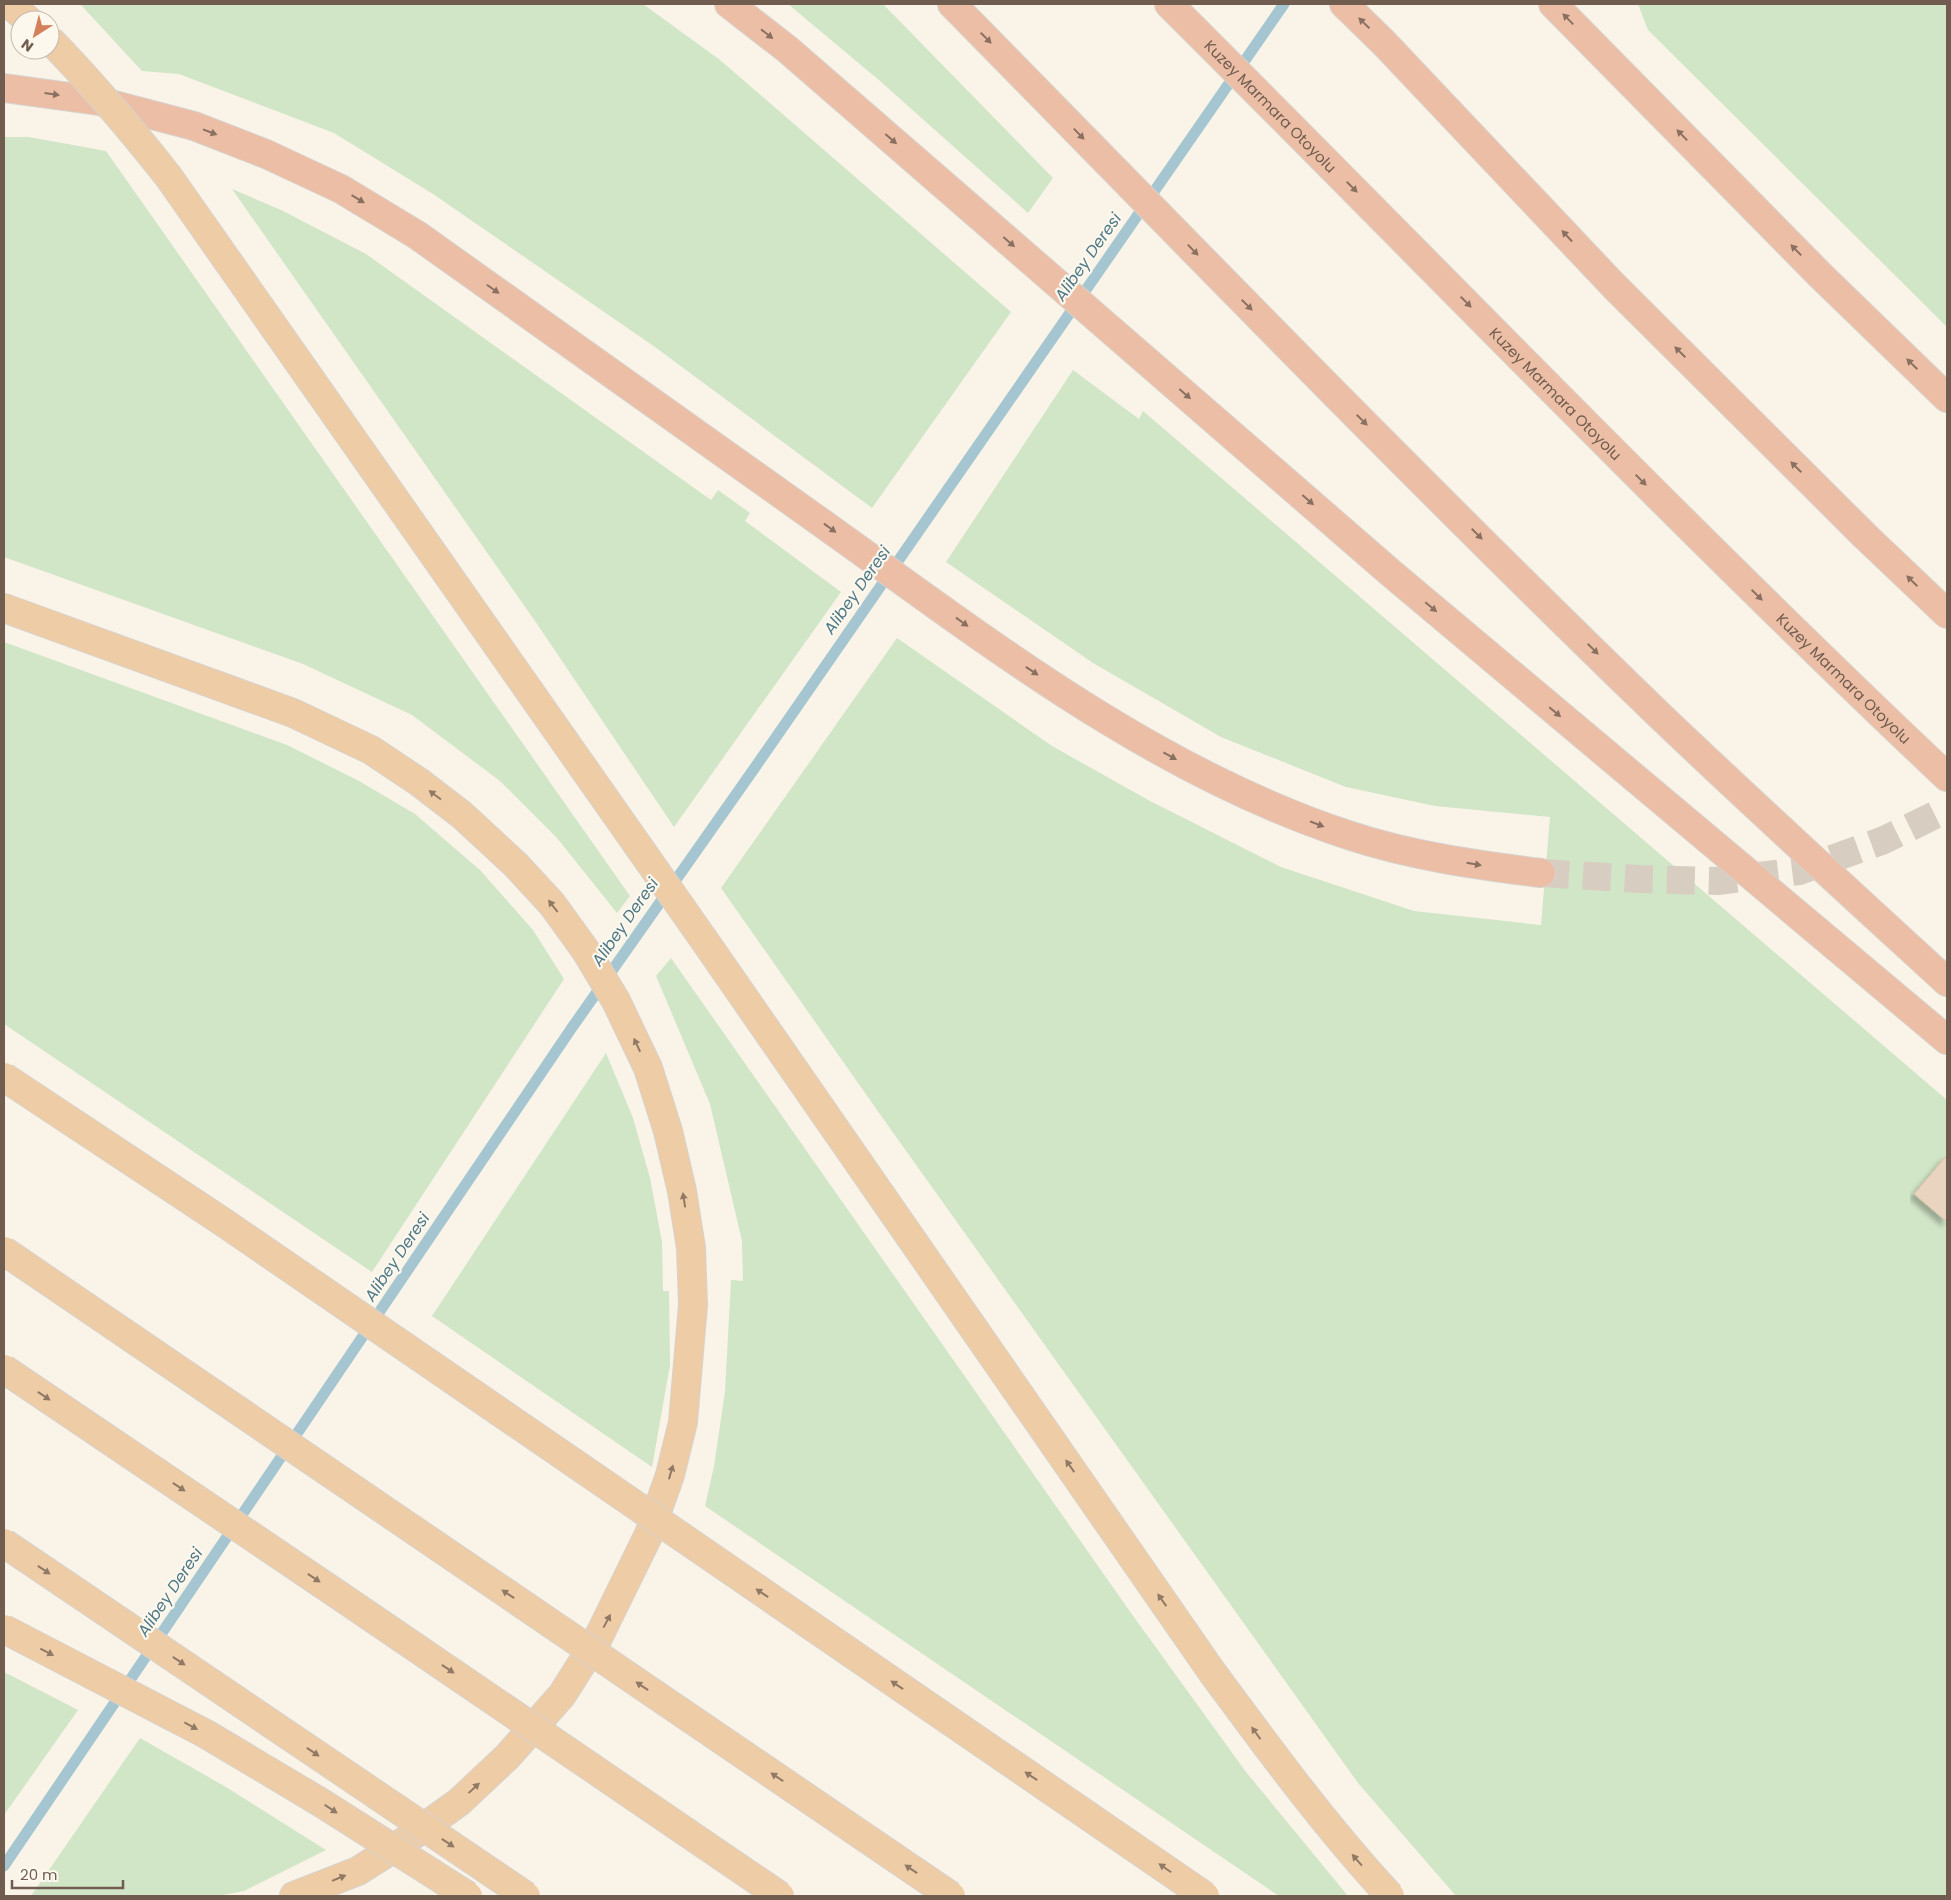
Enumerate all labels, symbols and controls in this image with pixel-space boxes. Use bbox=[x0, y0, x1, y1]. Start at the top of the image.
north arrow bbox=[10, 10, 60, 60]
one-way arrow bbox=[1562, 13, 1574, 25]
one-way arrow bbox=[1358, 17, 1370, 29]
one-way arrow bbox=[760, 28, 773, 39]
one-way arrow bbox=[980, 32, 992, 44]
text: N bbox=[17, 34, 37, 57]
street label: Kuzey Marmara Otoyolu bbox=[1200, 35, 1341, 177]
one-way arrow bbox=[44, 91, 60, 99]
one-way arrow bbox=[203, 128, 218, 136]
one-way arrow bbox=[1073, 128, 1085, 140]
one-way arrow bbox=[1676, 129, 1688, 141]
one-way arrow bbox=[884, 134, 897, 145]
one-way arrow bbox=[1346, 180, 1358, 192]
one-way arrow bbox=[351, 194, 364, 203]
water label: Alibey Deresi bbox=[1049, 208, 1127, 306]
one-way arrow bbox=[1561, 231, 1573, 243]
one-way arrow bbox=[1002, 236, 1015, 247]
one-way arrow bbox=[1187, 244, 1199, 256]
one-way arrow bbox=[1790, 245, 1802, 257]
one-way arrow bbox=[486, 284, 500, 294]
one-way arrow bbox=[1460, 296, 1472, 308]
one-way arrow bbox=[1241, 299, 1253, 311]
street label: Kuzey Marmara Otoyolu bbox=[1485, 322, 1627, 465]
one-way arrow bbox=[1675, 347, 1687, 359]
one-way arrow bbox=[1906, 358, 1918, 370]
one-way arrow bbox=[1179, 388, 1192, 399]
one-way arrow bbox=[1356, 413, 1368, 425]
one-way arrow bbox=[1790, 461, 1802, 473]
one-way arrow bbox=[1635, 474, 1647, 486]
one-way arrow bbox=[1301, 495, 1314, 506]
one-way arrow bbox=[823, 523, 837, 533]
one-way arrow bbox=[1471, 528, 1483, 540]
water label: Alibey Deresi bbox=[818, 541, 896, 639]
one-way arrow bbox=[1906, 575, 1918, 587]
one-way arrow bbox=[1751, 589, 1763, 601]
one-way arrow bbox=[1424, 601, 1437, 612]
street label: Kuzey Marmara Otoyolu bbox=[1772, 608, 1916, 748]
one-way arrow bbox=[955, 617, 968, 628]
one-way arrow bbox=[1587, 643, 1599, 655]
one-way arrow bbox=[1025, 666, 1038, 676]
one-way arrow bbox=[1548, 706, 1561, 717]
one-way arrow bbox=[1163, 752, 1176, 761]
one-way arrow bbox=[429, 789, 442, 800]
one-way arrow bbox=[1310, 821, 1325, 828]
one-way arrow bbox=[1467, 861, 1483, 869]
water label: Alibey Deresi bbox=[586, 873, 664, 971]
one-way arrow bbox=[548, 899, 558, 913]
one-way arrow bbox=[633, 1038, 641, 1052]
one-way arrow bbox=[679, 1192, 687, 1208]
water label: Alibey Deresi bbox=[358, 1207, 436, 1307]
one-way arrow bbox=[37, 1391, 51, 1401]
one-way arrow bbox=[1065, 1460, 1075, 1473]
one-way arrow bbox=[667, 1464, 675, 1479]
one-way arrow bbox=[172, 1482, 186, 1492]
water label: Alibey Deresi bbox=[131, 1542, 209, 1642]
one-way arrow bbox=[37, 1565, 51, 1575]
one-way arrow bbox=[307, 1573, 320, 1583]
one-way arrow bbox=[756, 1588, 769, 1598]
one-way arrow bbox=[501, 1589, 515, 1599]
one-way arrow bbox=[1157, 1593, 1167, 1607]
one-way arrow bbox=[603, 1614, 611, 1628]
one-way arrow bbox=[40, 1648, 54, 1656]
one-way arrow bbox=[172, 1656, 186, 1666]
one-way arrow bbox=[441, 1664, 455, 1674]
one-way arrow bbox=[890, 1680, 903, 1690]
one-way arrow bbox=[636, 1681, 649, 1691]
one-way arrow bbox=[184, 1722, 199, 1730]
one-way arrow bbox=[1251, 1727, 1262, 1740]
one-way arrow bbox=[307, 1747, 320, 1757]
one-way arrow bbox=[1024, 1771, 1038, 1781]
one-way arrow bbox=[770, 1772, 783, 1782]
one-way arrow bbox=[467, 1782, 479, 1794]
one-way arrow bbox=[324, 1805, 338, 1814]
one-way arrow bbox=[441, 1838, 455, 1848]
one-way arrow bbox=[1351, 1855, 1363, 1867]
scale bar bbox=[12, 1858, 124, 1890]
one-way arrow bbox=[1158, 1863, 1172, 1873]
text: 20 m bbox=[20, 1864, 58, 1885]
one-way arrow bbox=[904, 1864, 918, 1874]
one-way arrow bbox=[332, 1874, 347, 1882]

